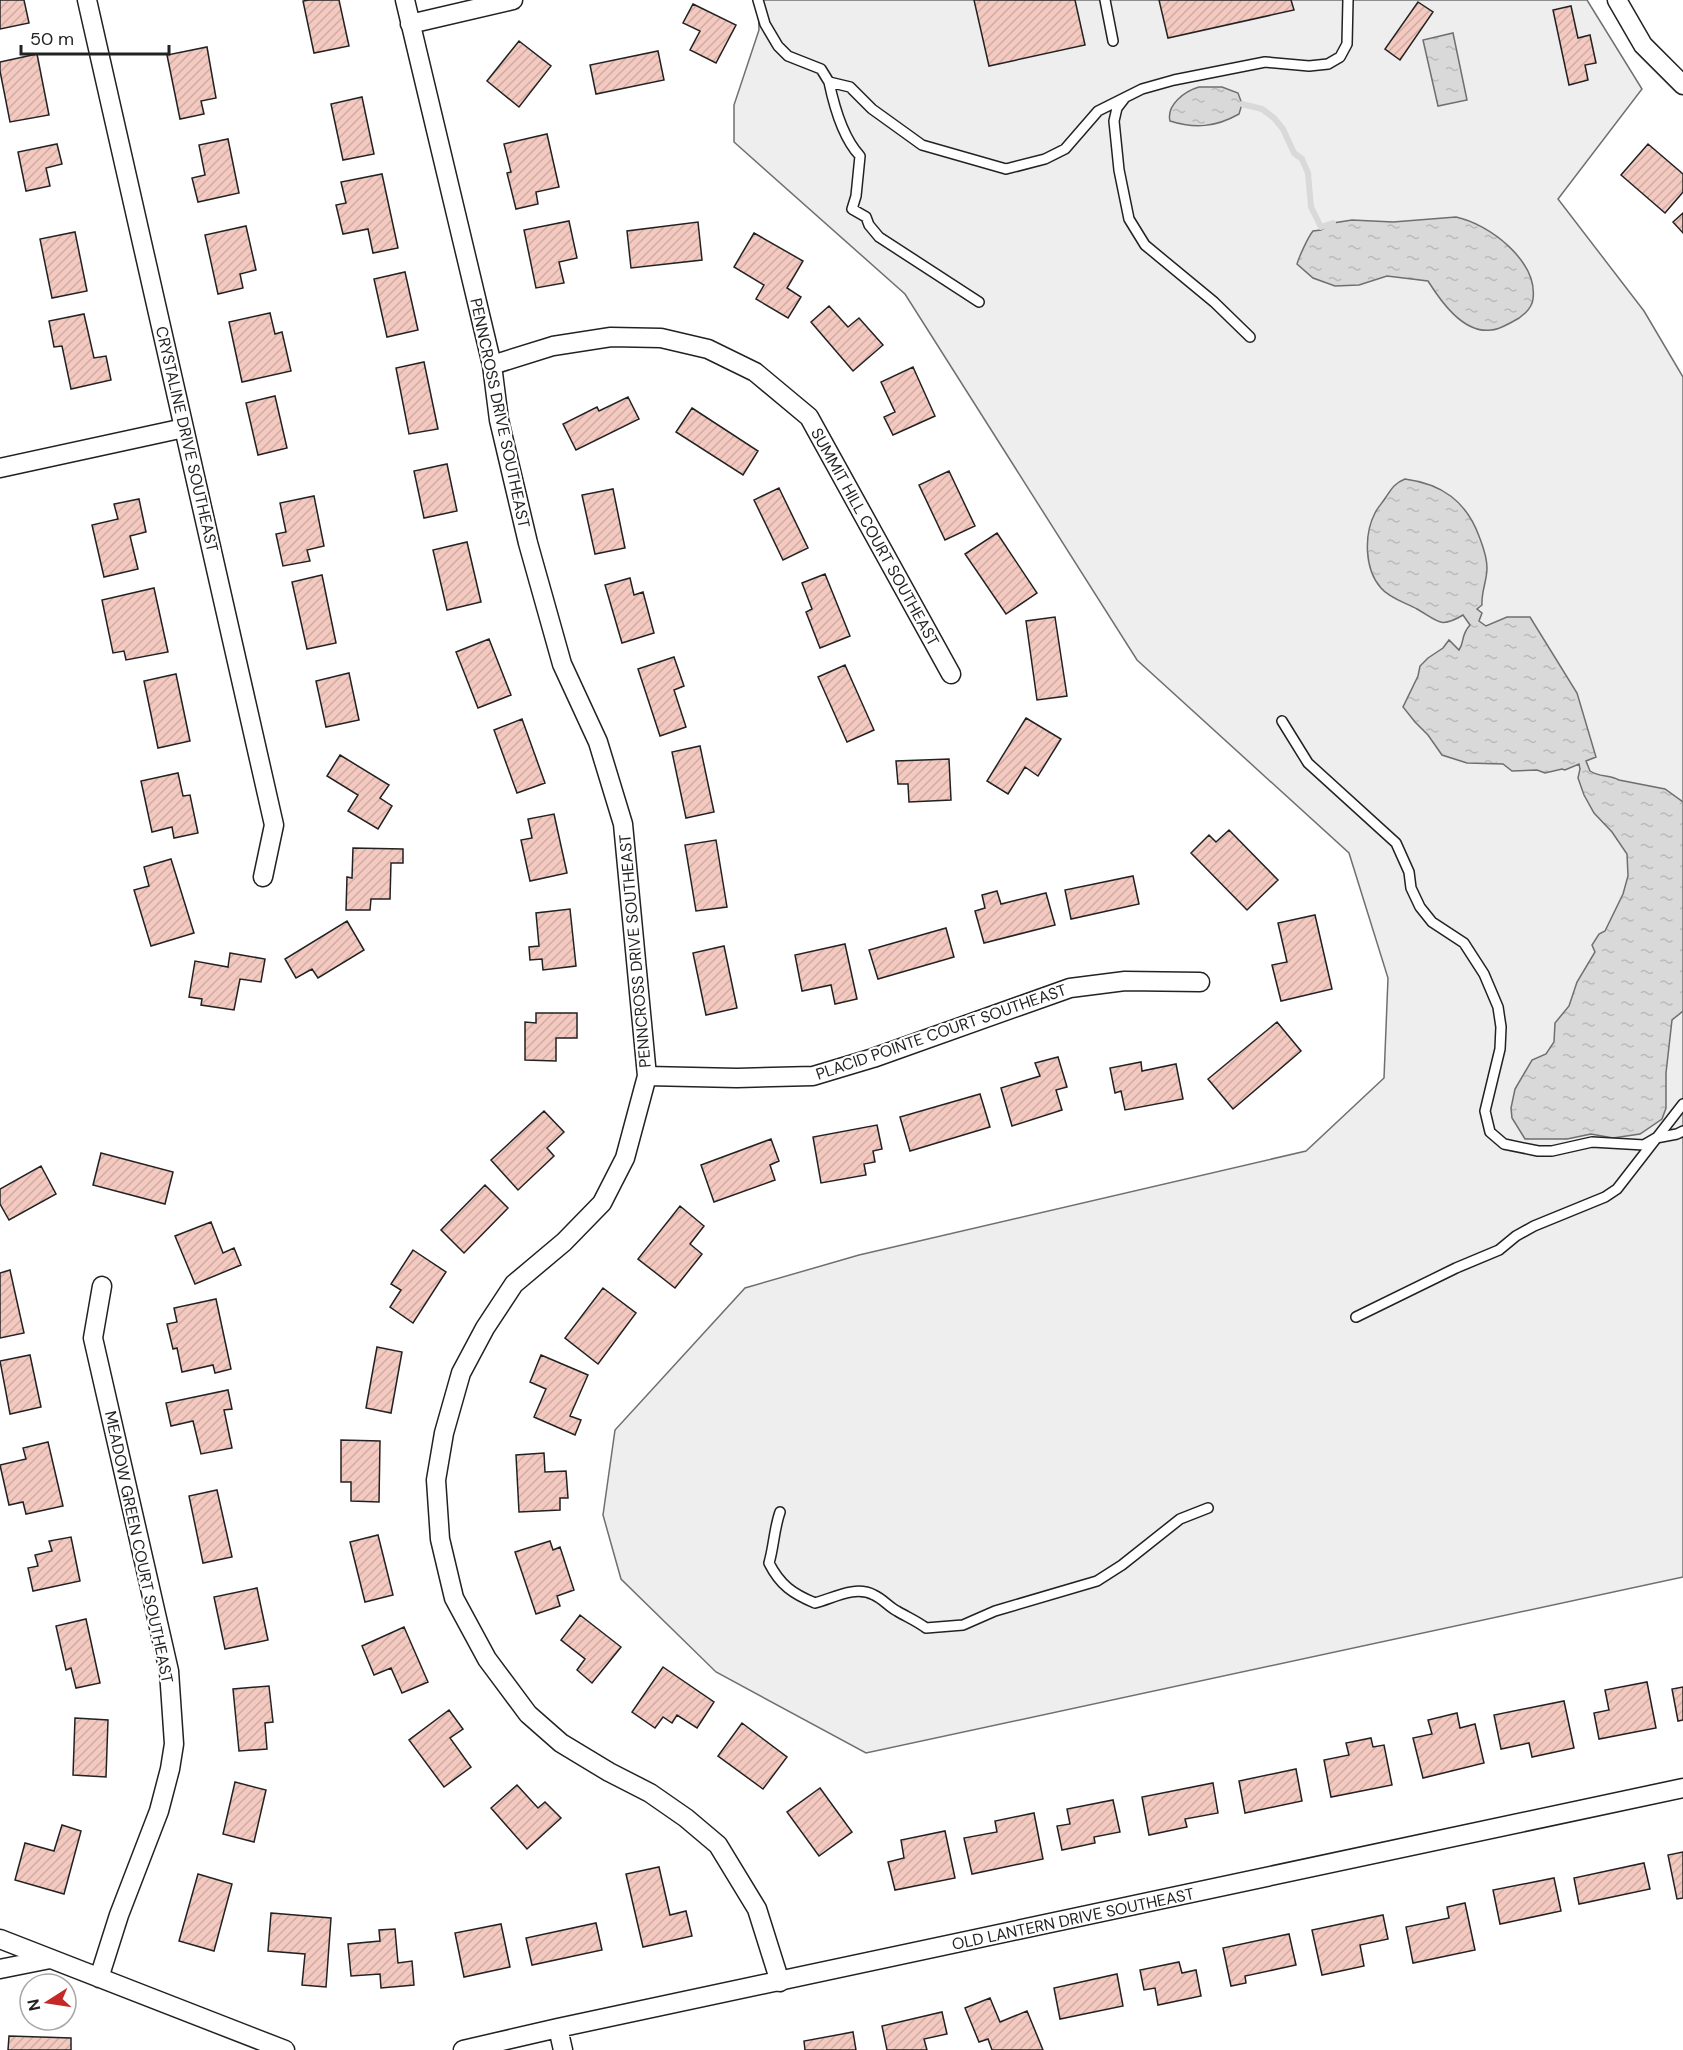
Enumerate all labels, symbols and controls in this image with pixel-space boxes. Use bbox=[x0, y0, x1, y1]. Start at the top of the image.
scale bar bbox=[21, 18, 170, 56]
text: 50 m bbox=[30, 27, 74, 51]
street label: PENNCROSS DRIVE SOUTHEAST bbox=[465, 296, 535, 530]
street label: CRYSTALINE DRIVE SOUTHEAST bbox=[151, 324, 223, 554]
street label: SUMMIT HILL COURT SOUTHEAST bbox=[806, 424, 944, 650]
street label: PENNCROSS DRIVE SOUTHEAST bbox=[614, 833, 656, 1069]
street label: PLACID POINTE COURT SOUTHEAST bbox=[813, 979, 1069, 1085]
street label: MEADOW GREEN COURT SOUTHEAST bbox=[100, 1409, 178, 1685]
street label: OLD LANTERN DRIVE SOUTHEAST bbox=[950, 1883, 1196, 1955]
north arrow bbox=[18, 1972, 78, 2032]
text: N bbox=[22, 1997, 45, 2013]

